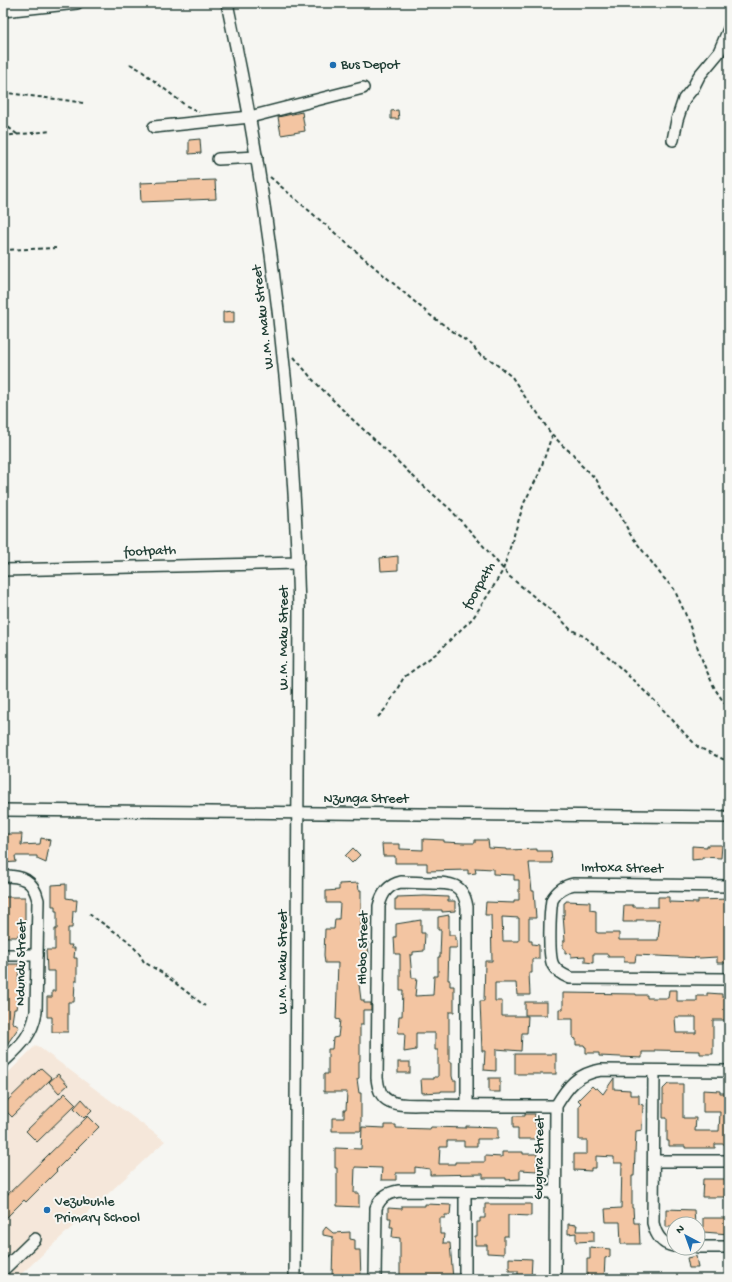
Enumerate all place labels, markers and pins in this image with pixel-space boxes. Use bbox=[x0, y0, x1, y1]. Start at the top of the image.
place label: Bus Depot bbox=[340, 57, 401, 74]
marker: Bus Depot bbox=[328, 60, 338, 70]
place label: Vezubuhle Primary School bbox=[54, 1194, 140, 1227]
marker: Vezubuhle Primary School bbox=[42, 1205, 52, 1215]

